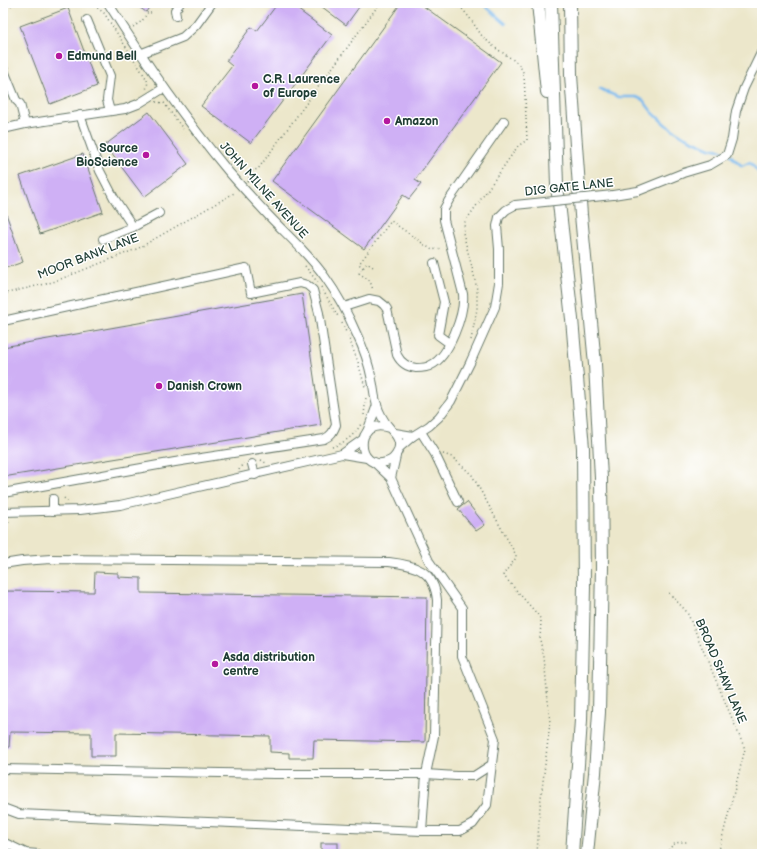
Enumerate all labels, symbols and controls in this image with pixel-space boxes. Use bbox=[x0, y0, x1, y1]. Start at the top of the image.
place label: Edmund Bell bbox=[67, 49, 137, 64]
marker: Edmund Bell bbox=[54, 51, 64, 61]
place label: C.R. Laurence of Europe bbox=[263, 72, 340, 101]
marker: C.R. Laurence of Europe bbox=[250, 81, 260, 91]
place label: Amazon bbox=[394, 114, 439, 129]
marker: Amazon bbox=[382, 116, 392, 126]
street label: JOHN MILNE AVENUE bbox=[216, 139, 311, 242]
place label: Source BioScience bbox=[76, 141, 138, 170]
marker: Source BioScience bbox=[141, 150, 151, 160]
street label: DIG GATE LANE bbox=[524, 175, 614, 200]
street label: MOOR BANK LANE bbox=[36, 230, 141, 283]
place label: Danish Crown bbox=[167, 379, 242, 394]
marker: Danish Crown bbox=[154, 381, 164, 391]
street label: BROAD SHAW LANE bbox=[692, 616, 749, 726]
place label: Asda distribution centre bbox=[222, 650, 315, 679]
marker: Asda distribution centre bbox=[210, 659, 220, 669]

